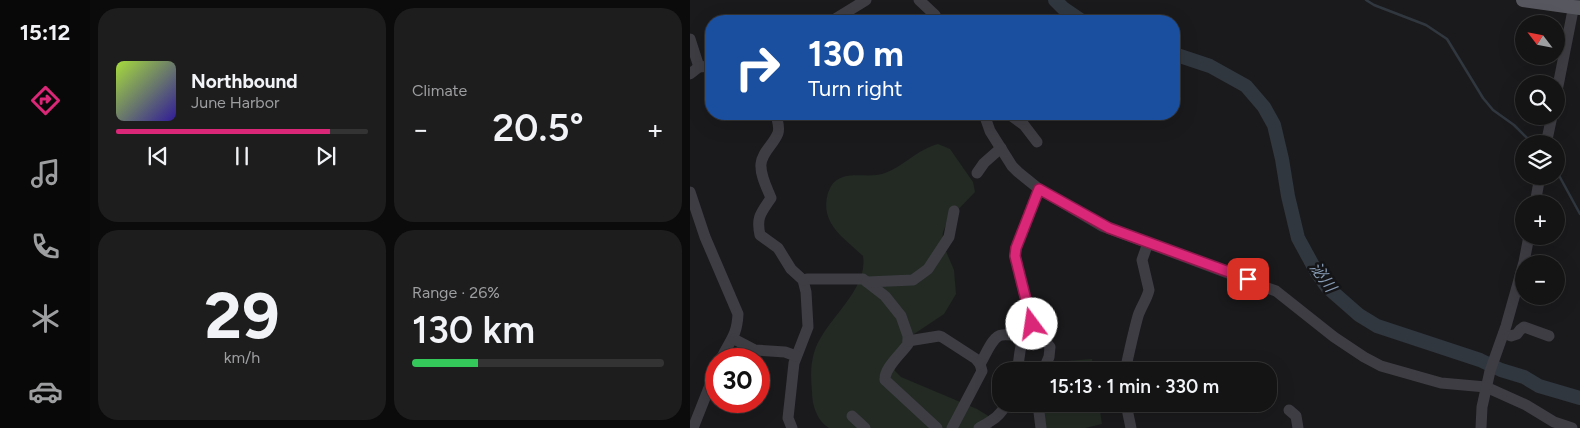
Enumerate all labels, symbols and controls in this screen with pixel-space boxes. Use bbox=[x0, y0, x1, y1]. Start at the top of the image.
north arrow bbox=[1515, 15, 1565, 65]
map controls bbox=[1515, 15, 1565, 305]
text: 15:12 bbox=[20, 19, 70, 46]
text: 130 m bbox=[808, 33, 904, 75]
icon: right bbox=[725, 35, 790, 100]
text: Northbound bbox=[191, 70, 298, 93]
text: Turn right bbox=[808, 75, 903, 102]
button: search bbox=[1515, 75, 1565, 125]
text: Climate bbox=[412, 81, 467, 100]
icon: directions bbox=[28, 83, 63, 118]
text: June Harbor bbox=[191, 93, 279, 112]
text: 20.5° bbox=[492, 105, 584, 151]
text: − bbox=[412, 112, 429, 146]
text: + bbox=[647, 112, 664, 146]
button: layers bbox=[1515, 135, 1565, 185]
icon: previous bbox=[144, 142, 172, 170]
icon: pause bbox=[228, 142, 256, 170]
icon: next bbox=[312, 142, 340, 170]
icon: music bbox=[28, 156, 63, 191]
button: + bbox=[1515, 195, 1565, 245]
icon: phone bbox=[28, 229, 63, 264]
button: − bbox=[1515, 255, 1565, 305]
pin bbox=[1227, 258, 1269, 300]
water label: 泌川 bbox=[1306, 258, 1341, 297]
icon: arrive bbox=[1234, 265, 1262, 293]
text: 29 bbox=[204, 276, 280, 354]
text: Range · 26% bbox=[412, 283, 500, 302]
position arrow bbox=[1005, 297, 1057, 349]
icon: climate bbox=[28, 301, 63, 336]
text: 130 km bbox=[412, 307, 535, 353]
text: km/h bbox=[224, 348, 260, 367]
speed limit sign: 30 bbox=[705, 348, 770, 413]
icon: car bbox=[28, 374, 63, 409]
text: 15:13 · 1 min · 330 m bbox=[1050, 375, 1219, 398]

